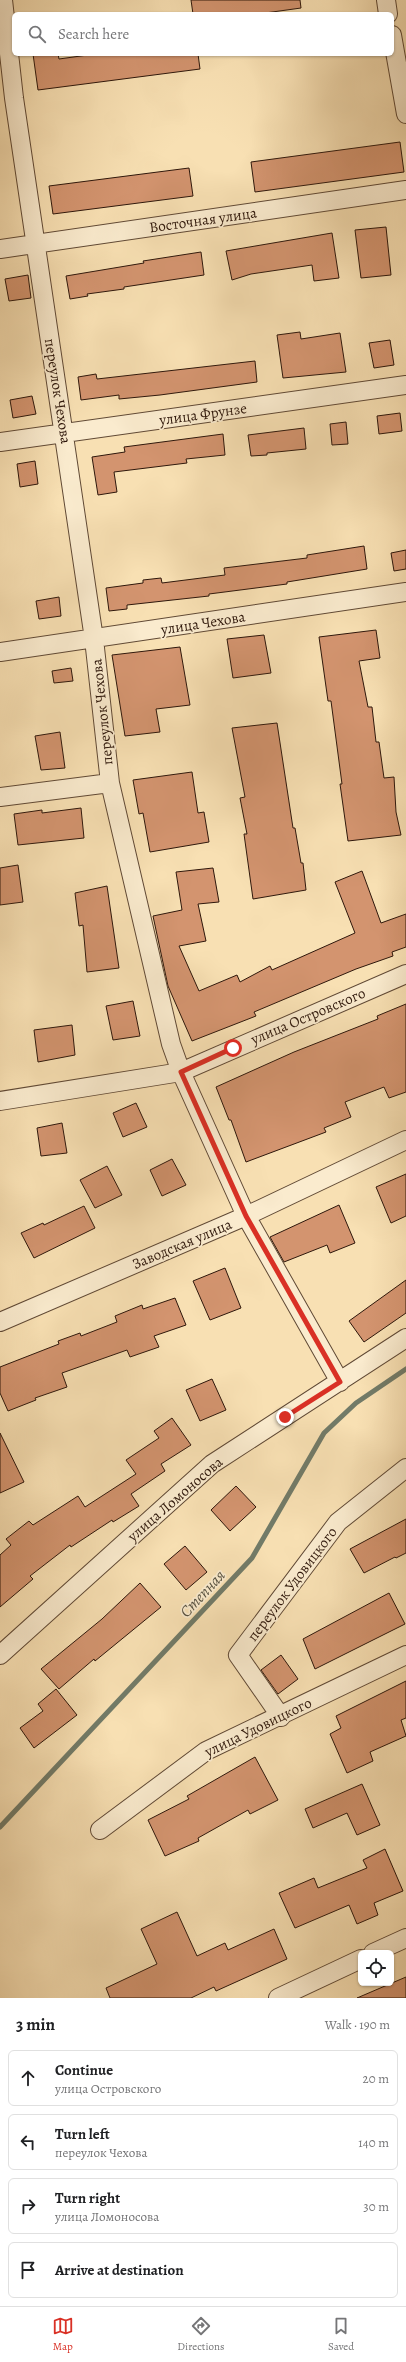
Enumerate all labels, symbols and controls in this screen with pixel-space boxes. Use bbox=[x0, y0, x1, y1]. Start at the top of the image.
search box bbox=[12, 12, 394, 56]
icon: search bbox=[26, 23, 48, 45]
text: Search here bbox=[58, 24, 129, 44]
street label: Восточная улица bbox=[148, 203, 258, 237]
street label: переулок Чехова bbox=[40, 337, 76, 445]
street label: улица Фрунзе bbox=[157, 398, 248, 430]
street label: улица Чехова bbox=[158, 606, 247, 640]
street label: переулок Чехова bbox=[86, 658, 118, 766]
street label: улица Островского bbox=[247, 983, 368, 1050]
route start bbox=[224, 1039, 242, 1057]
street label: Заводская улица bbox=[129, 1214, 235, 1274]
route end bbox=[276, 1408, 294, 1426]
street label: улица Ломоносова bbox=[122, 1452, 227, 1547]
street label: переулок Удовицкого bbox=[242, 1523, 342, 1645]
water label: Степная bbox=[175, 1565, 230, 1622]
street label: улица Удовицкого bbox=[200, 1692, 315, 1762]
map controls bbox=[358, 1950, 394, 1986]
button: locate bbox=[358, 1950, 394, 1986]
text: 3 min bbox=[16, 2013, 55, 2036]
text: Walk · 190 m bbox=[325, 2016, 390, 2033]
text: Continue bbox=[55, 2060, 113, 2080]
icon: ahead bbox=[17, 2067, 39, 2089]
text: 20 m bbox=[363, 2070, 389, 2087]
text: улица Островского bbox=[55, 2080, 161, 2097]
text: Turn left bbox=[55, 2124, 110, 2144]
icon: left bbox=[17, 2131, 39, 2153]
text: 140 m bbox=[358, 2134, 389, 2151]
text: переулок Чехова bbox=[55, 2144, 147, 2161]
text: Turn right bbox=[55, 2188, 120, 2208]
icon: right bbox=[17, 2195, 39, 2217]
text: 30 m bbox=[363, 2198, 389, 2215]
text: улица Ломоносова bbox=[55, 2208, 159, 2225]
icon: arrive bbox=[17, 2259, 39, 2281]
text: Arrive at destination bbox=[55, 2260, 184, 2280]
tab: Map bbox=[52, 2315, 74, 2354]
tab: Directions bbox=[177, 2315, 225, 2354]
tab: Saved bbox=[328, 2315, 354, 2354]

